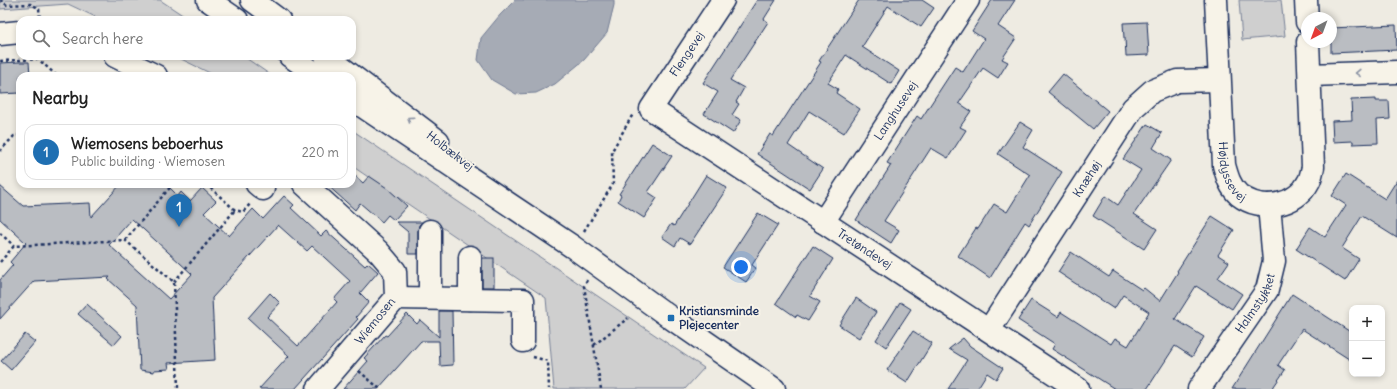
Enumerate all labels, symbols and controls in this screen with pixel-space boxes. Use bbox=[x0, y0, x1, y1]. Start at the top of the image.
north arrow bbox=[1301, 12, 1337, 48]
search box bbox=[16, 16, 356, 60]
icon: search bbox=[30, 27, 52, 49]
street label: Flengevej bbox=[666, 28, 707, 79]
text: Search here bbox=[62, 29, 143, 48]
one-way arrow bbox=[1355, 69, 1361, 77]
street label: Langhusevej bbox=[870, 78, 920, 143]
text: Nearby bbox=[32, 87, 88, 109]
one-way arrow bbox=[407, 117, 414, 124]
street label: Holbækvej bbox=[424, 128, 477, 174]
text: Wiemosens beboerhus bbox=[71, 134, 223, 153]
street label: Højdyssevej bbox=[1216, 141, 1249, 205]
text: 1 bbox=[43, 144, 49, 161]
text: 220 m bbox=[302, 144, 339, 161]
text: Public building · Wiemosen bbox=[71, 153, 225, 170]
street label: Knæhøj bbox=[1069, 158, 1104, 200]
pin: 1 bbox=[166, 194, 192, 227]
street label: Tretøndevej bbox=[834, 225, 895, 272]
your location bbox=[731, 257, 751, 277]
street label: Halmstykket bbox=[1232, 272, 1278, 336]
street label: Wiemosen bbox=[351, 294, 398, 347]
place label: Kristiansminde Plejecenter bbox=[679, 303, 760, 332]
map controls bbox=[1349, 305, 1385, 377]
button: + bbox=[1349, 305, 1385, 341]
marker: Kristiansminde Plejecenter bbox=[666, 313, 676, 323]
button: − bbox=[1349, 341, 1385, 377]

